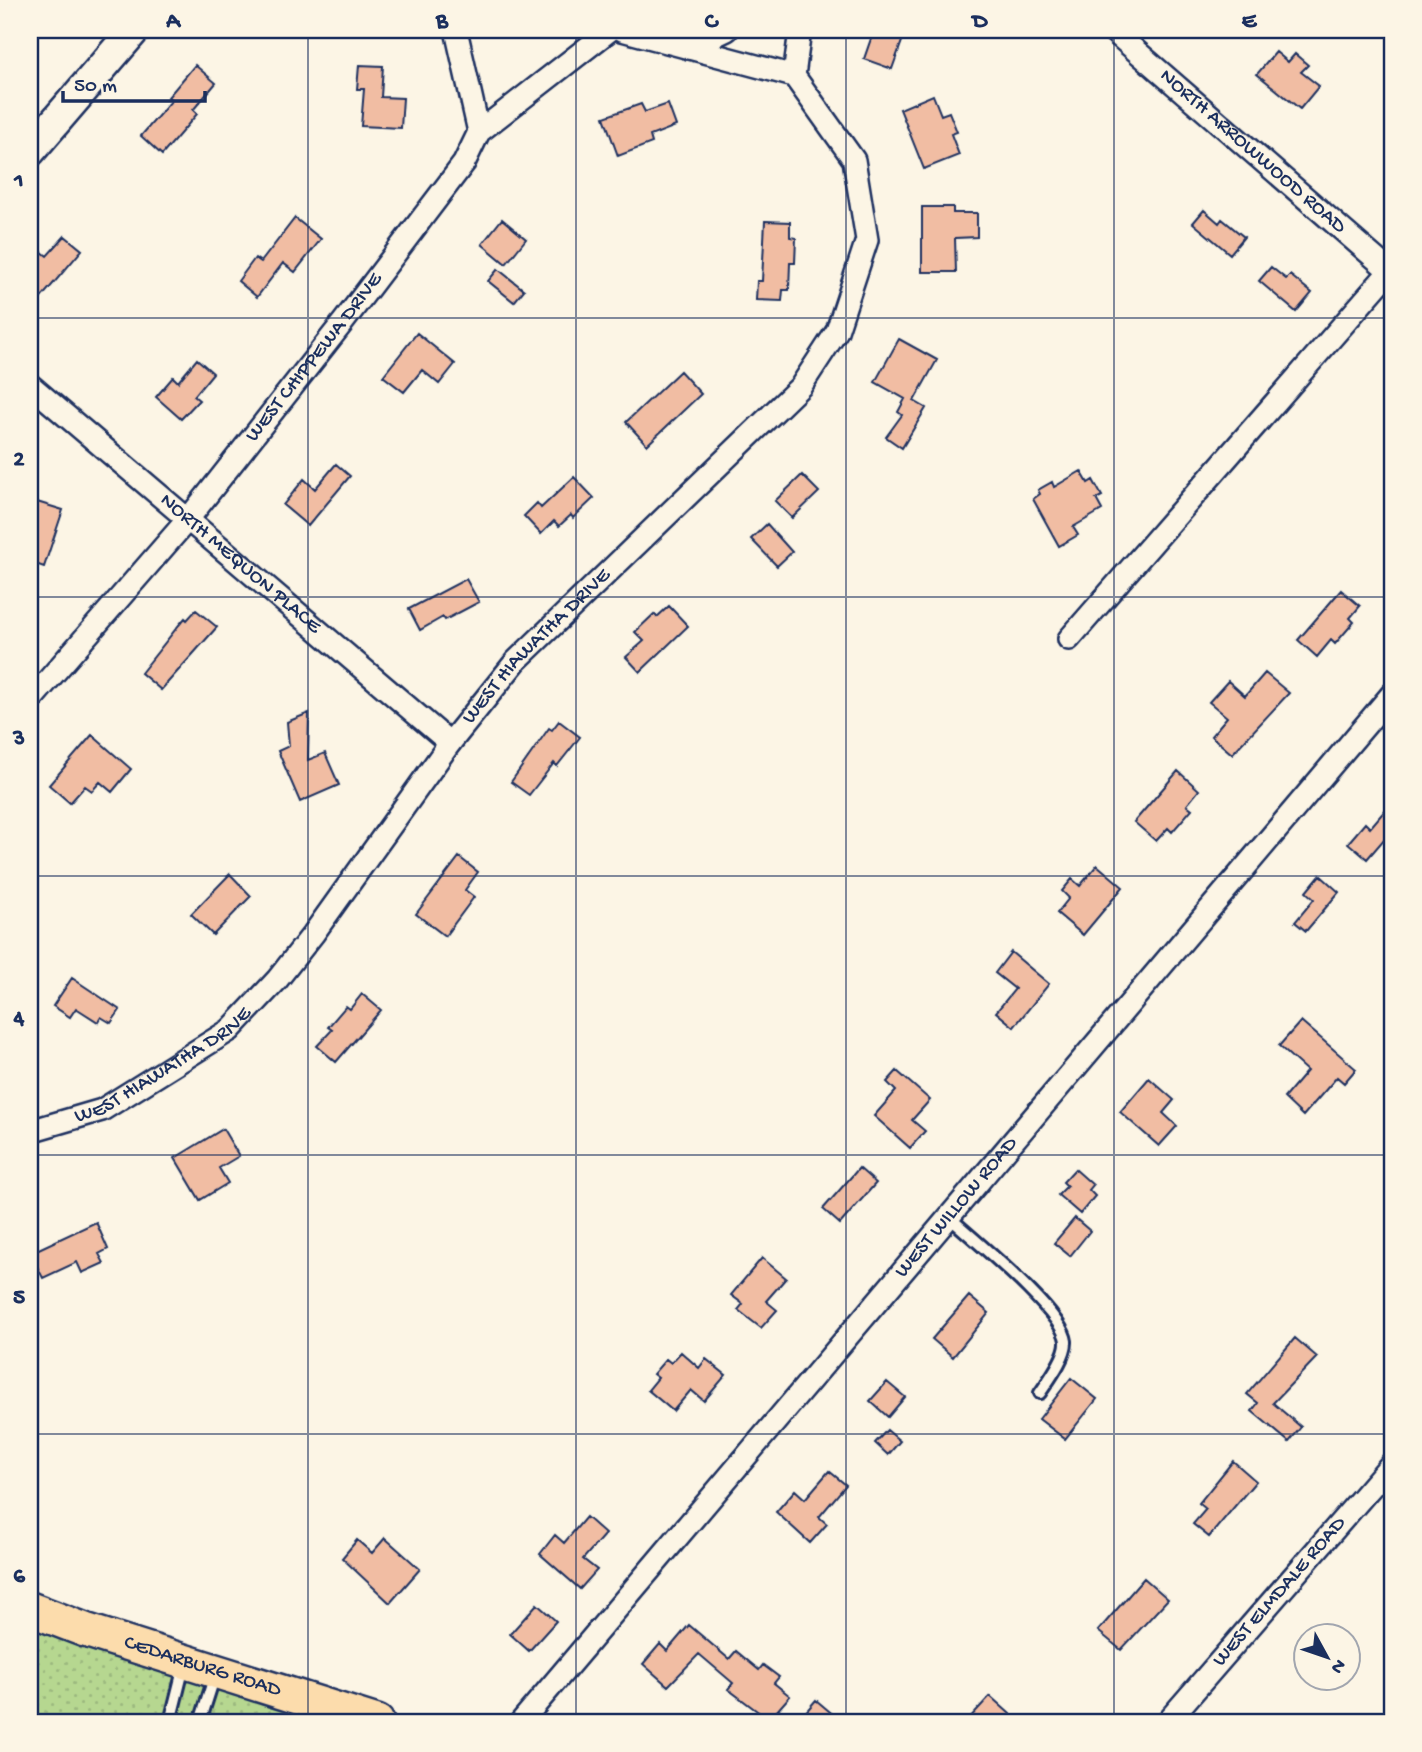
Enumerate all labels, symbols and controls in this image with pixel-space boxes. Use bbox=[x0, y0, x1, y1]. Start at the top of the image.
text: A bbox=[165, 9, 181, 36]
text: B bbox=[435, 9, 449, 36]
text: C bbox=[705, 9, 720, 36]
text: D bbox=[971, 9, 989, 36]
text: E bbox=[1242, 9, 1258, 36]
scale bar bbox=[63, 60, 205, 104]
street label: NORTH ARROWWOOD ROAD bbox=[1154, 64, 1351, 240]
text: 50 m bbox=[74, 75, 117, 100]
text: 1 bbox=[13, 168, 24, 195]
street label: WEST CHIPPEWA DRIVE bbox=[241, 267, 389, 448]
text: 2 bbox=[13, 447, 25, 474]
street label: NORTH MEQUON PLACE bbox=[154, 488, 326, 640]
street label: WEST HIAWATHA DRIVE bbox=[457, 563, 617, 730]
text: 3 bbox=[12, 726, 25, 753]
street label: WEST HIAWATHA DRIVE bbox=[72, 1001, 258, 1130]
text: 4 bbox=[13, 1006, 25, 1033]
street label: WEST WILLOW ROAD bbox=[890, 1132, 1024, 1284]
text: 5 bbox=[13, 1285, 25, 1312]
street label: WEST ELMDALE ROAD bbox=[1208, 1512, 1352, 1672]
text: 6 bbox=[13, 1564, 26, 1591]
north arrow bbox=[1292, 1622, 1362, 1692]
street label: CEDARBURG ROAD bbox=[121, 1631, 284, 1704]
text: N bbox=[1325, 1654, 1350, 1678]

